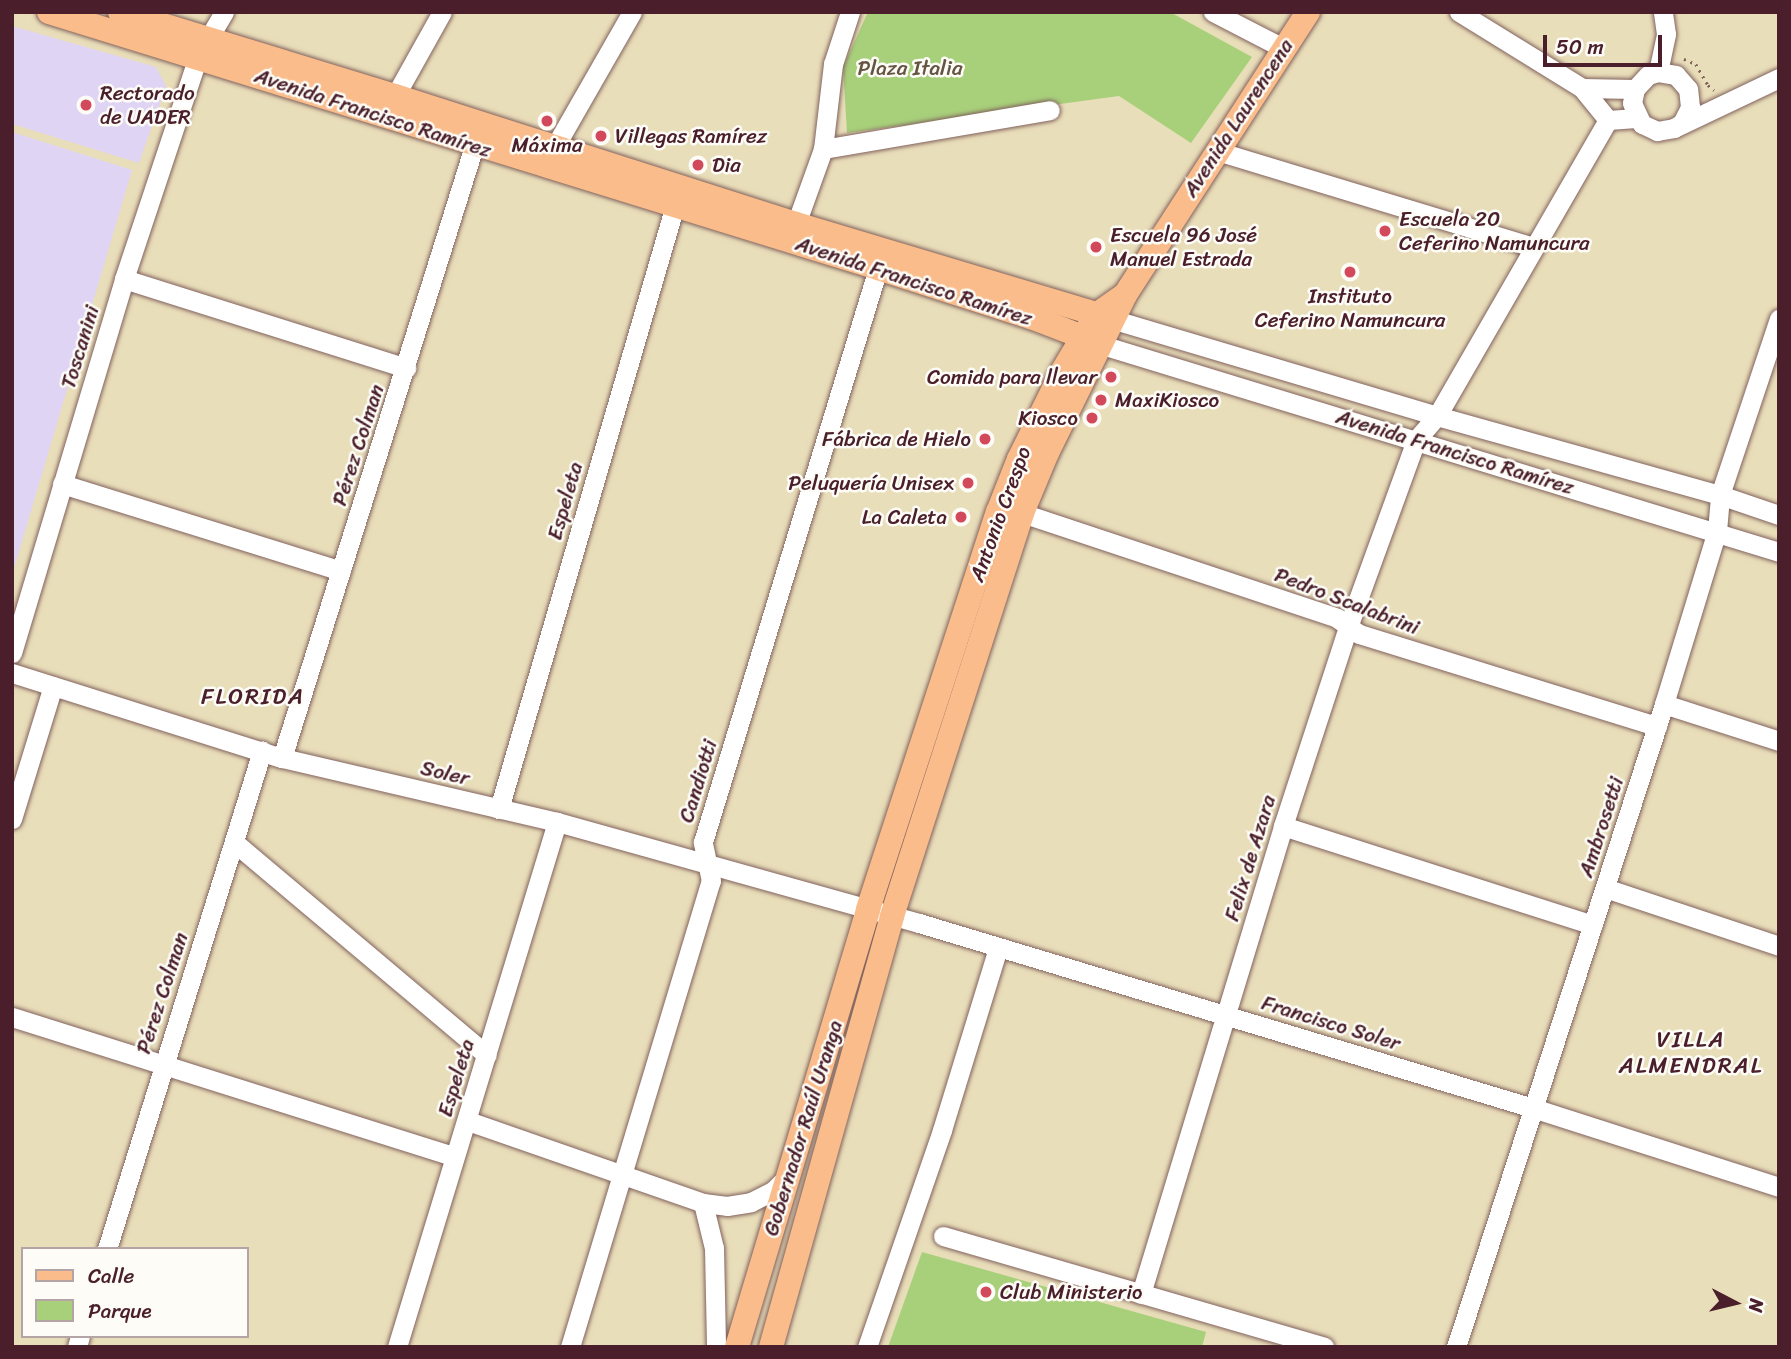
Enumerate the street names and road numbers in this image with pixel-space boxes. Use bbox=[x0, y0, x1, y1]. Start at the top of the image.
street label: Avenida Laurencena bbox=[1178, 34, 1298, 202]
street label: Avenida Francisco Ramírez bbox=[252, 63, 494, 163]
street label: Avenida Francisco Ramírez bbox=[793, 231, 1035, 331]
street label: Toscanini bbox=[55, 302, 105, 392]
street label: Pérez Colman bbox=[327, 381, 389, 509]
street label: Avenida Francisco Ramírez bbox=[1333, 404, 1577, 500]
street label: Antonio Crespo bbox=[964, 443, 1036, 585]
street label: Espeleta bbox=[542, 459, 588, 543]
street label: Pedro Scalabrini bbox=[1271, 562, 1423, 640]
street label: Candiotti bbox=[673, 736, 723, 826]
street label: Soler bbox=[418, 755, 472, 791]
street label: Ambrosetti bbox=[1573, 774, 1629, 880]
street label: Felix de Azara bbox=[1219, 792, 1281, 924]
street label: Pérez Colman bbox=[131, 929, 193, 1057]
street label: Francisco Soler bbox=[1259, 990, 1403, 1056]
street label: Gobernador Raúl Uranga bbox=[758, 1017, 848, 1239]
street label: Espeleta bbox=[432, 1036, 480, 1120]

